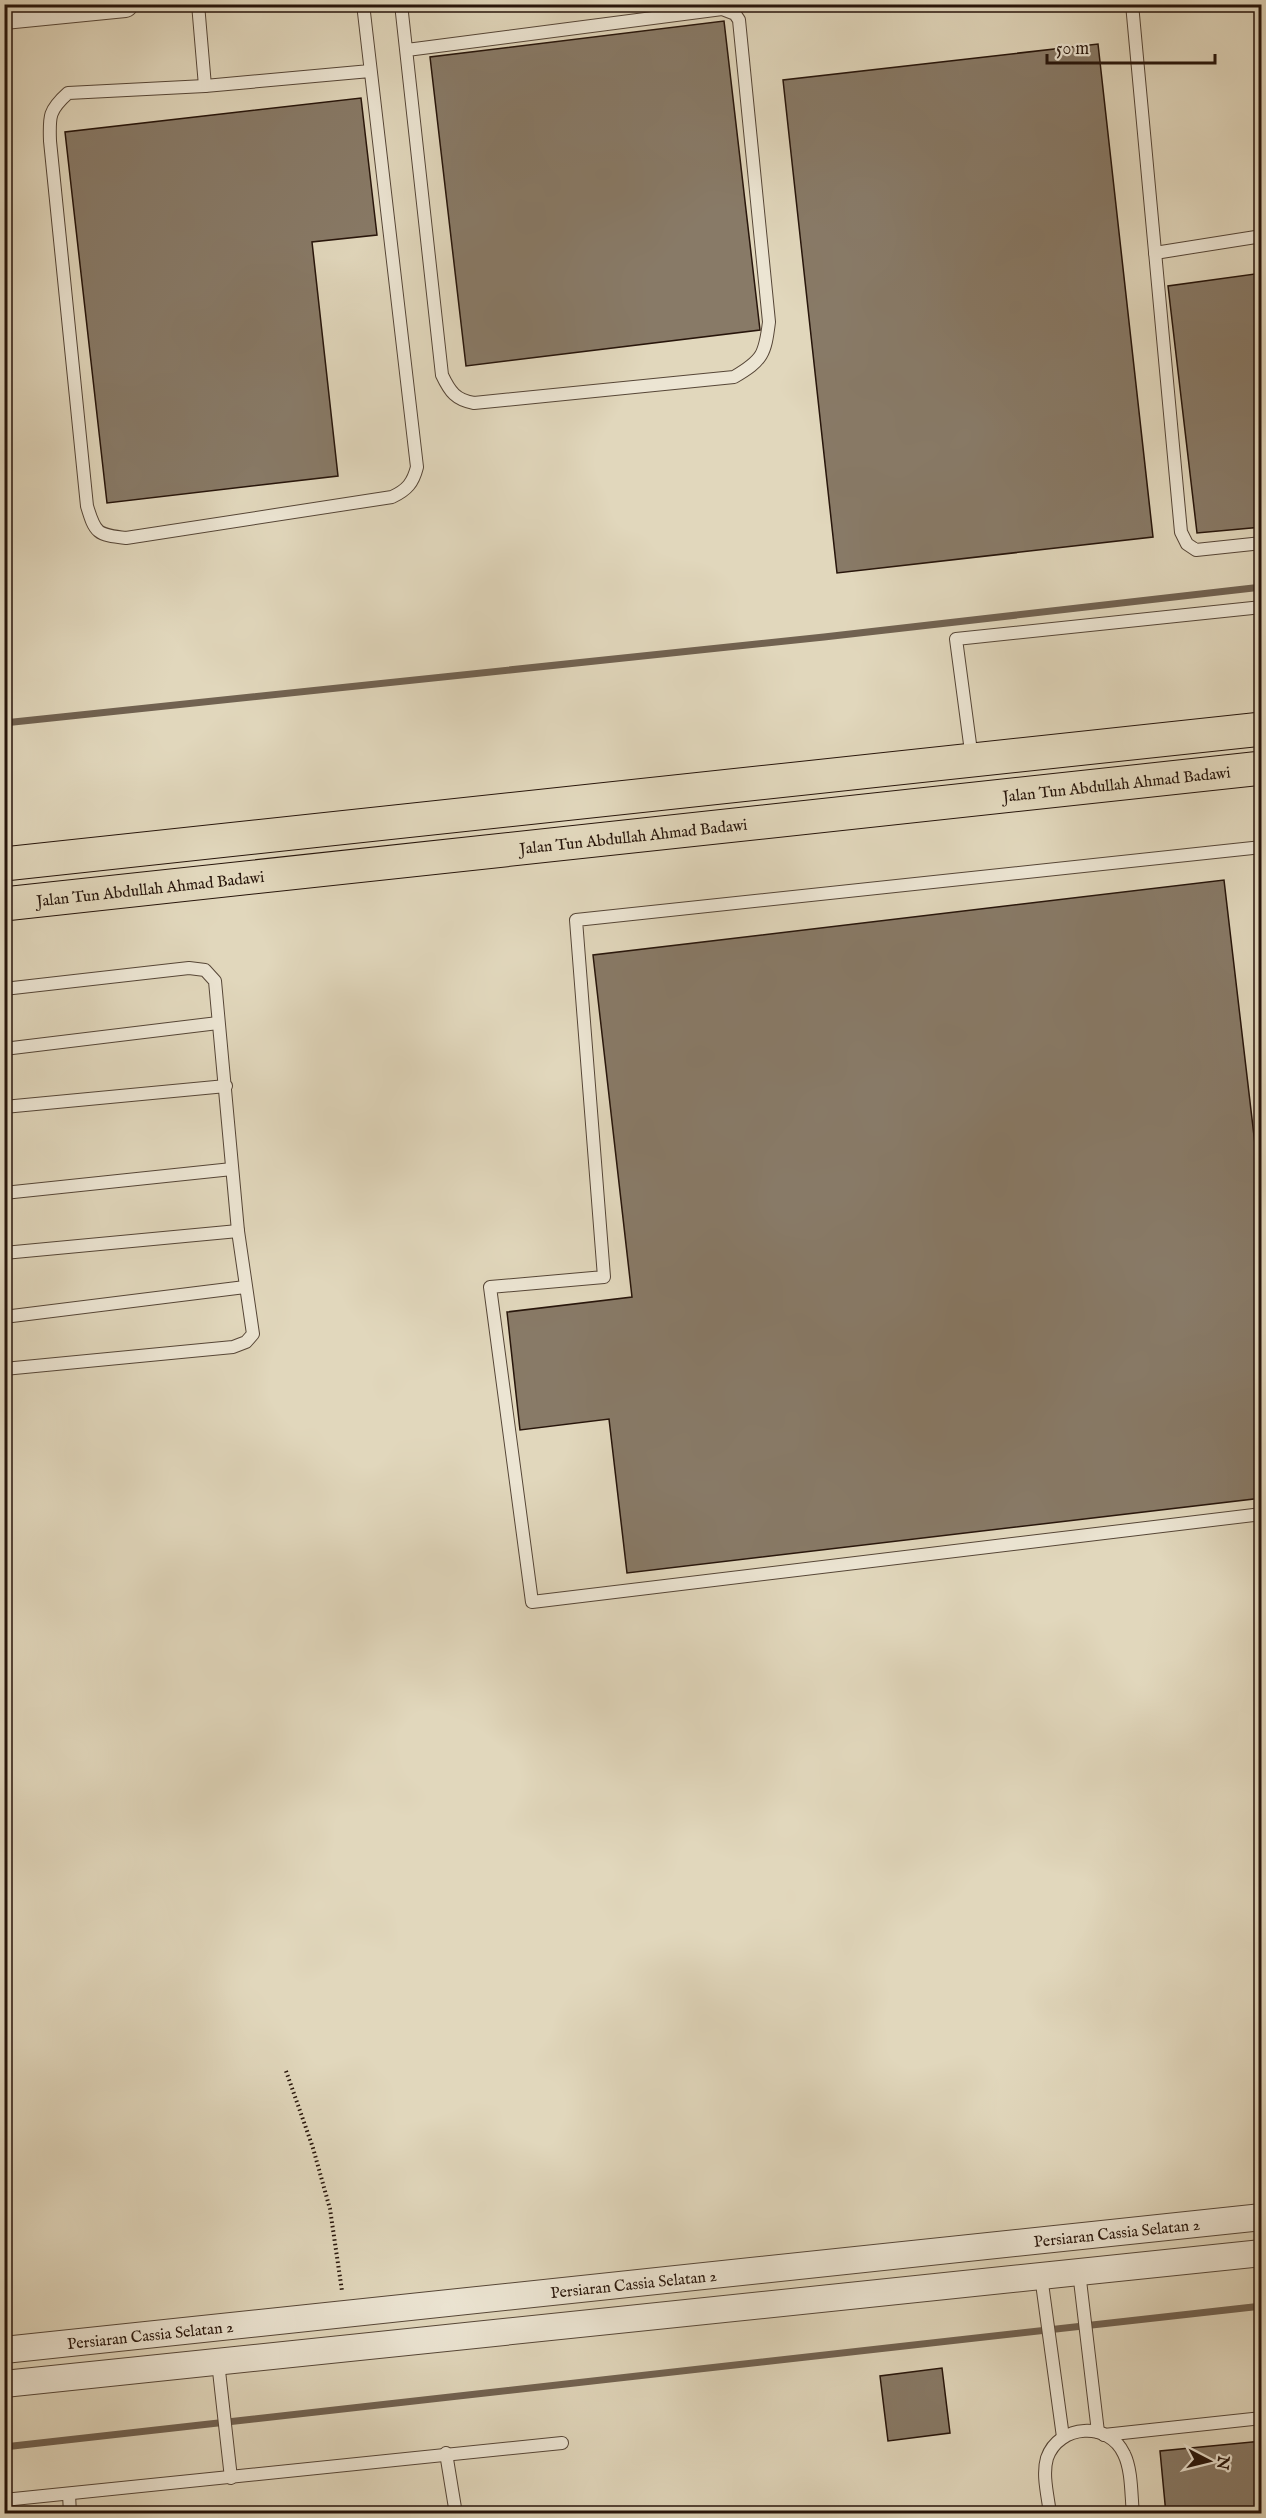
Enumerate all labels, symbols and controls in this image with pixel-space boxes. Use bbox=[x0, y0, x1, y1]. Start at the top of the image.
scale bar bbox=[1047, 27, 1215, 65]
text: 50 m bbox=[1056, 38, 1089, 61]
street label: Jalan Tun Abdullah Ahmad Badawi bbox=[1000, 763, 1232, 808]
street label: Jalan Tun Abdullah Ahmad Badawi bbox=[517, 816, 749, 860]
street label: Jalan Tun Abdullah Ahmad Badawi bbox=[33, 868, 265, 913]
street label: Persiaran Cassia Selatan 2 bbox=[1033, 2216, 1201, 2253]
street label: Persiaran Cassia Selatan 2 bbox=[550, 2267, 718, 2304]
street label: Persiaran Cassia Selatan 2 bbox=[66, 2318, 235, 2355]
north arrow bbox=[1179, 2431, 1239, 2491]
text: N bbox=[1211, 2454, 1233, 2471]

